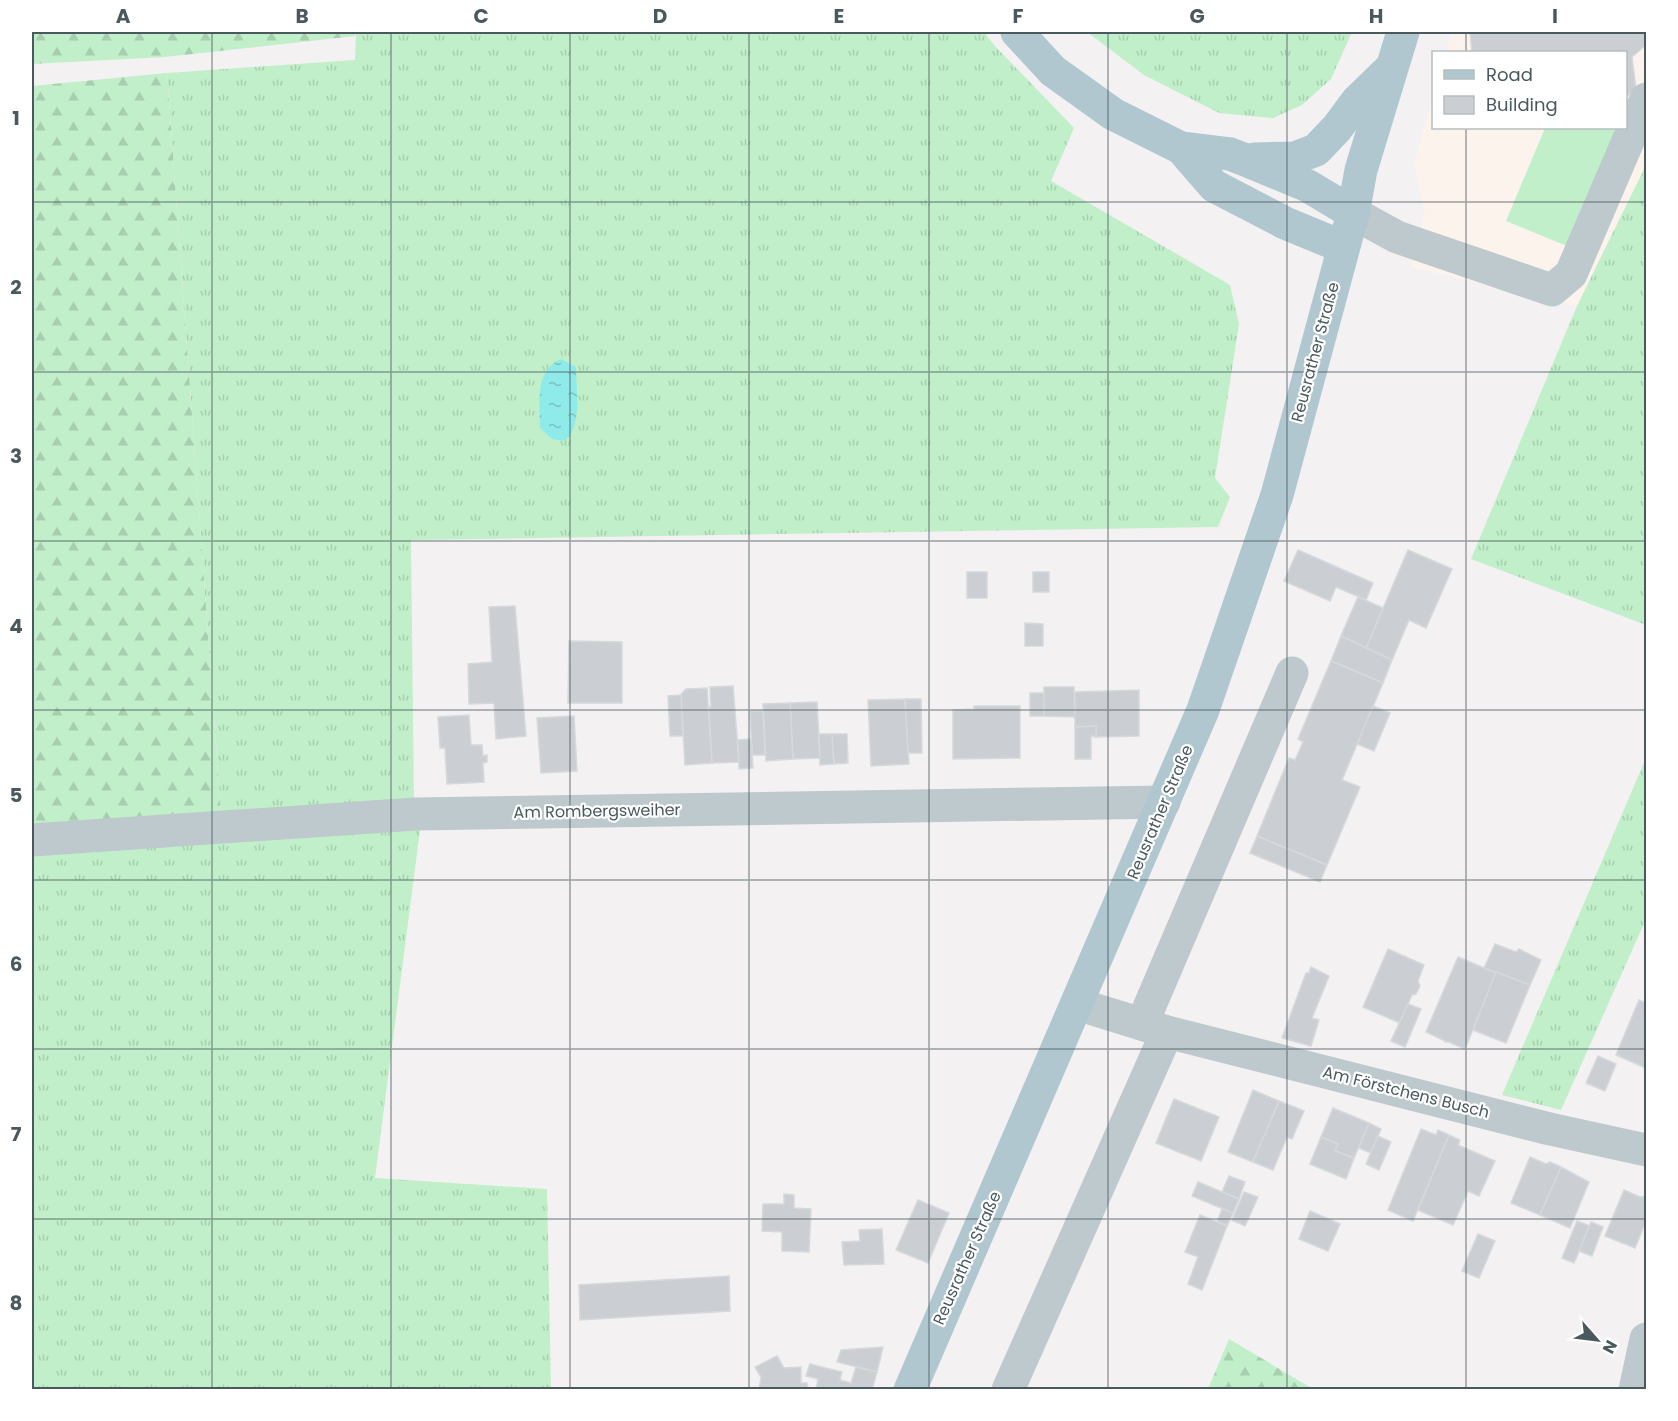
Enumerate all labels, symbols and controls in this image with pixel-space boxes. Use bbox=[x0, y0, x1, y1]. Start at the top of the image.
text: A bbox=[116, 2, 131, 30]
text: B bbox=[295, 2, 309, 30]
text: C bbox=[473, 2, 489, 30]
text: D bbox=[653, 2, 667, 30]
text: E bbox=[834, 2, 844, 30]
text: F bbox=[1013, 2, 1024, 30]
text: G bbox=[1189, 2, 1205, 30]
text: H bbox=[1369, 2, 1383, 30]
text: I bbox=[1552, 2, 1558, 30]
legend bbox=[1432, 51, 1627, 129]
text: Road bbox=[1486, 62, 1533, 87]
text: Building bbox=[1486, 92, 1558, 117]
text: 1 bbox=[12, 104, 20, 132]
text: 2 bbox=[10, 273, 22, 301]
street label: Reusrather Straße bbox=[1285, 279, 1345, 425]
text: 3 bbox=[10, 442, 22, 470]
text: 4 bbox=[9, 612, 23, 640]
street label: Reusrather Straße bbox=[1121, 741, 1199, 883]
text: 5 bbox=[10, 781, 23, 809]
street label: Am Rombergsweiher bbox=[513, 798, 681, 824]
text: 6 bbox=[10, 950, 22, 978]
street label: Am Förstchens Busch bbox=[1320, 1060, 1492, 1124]
text: 7 bbox=[11, 1120, 22, 1148]
street label: Reusrather Straße bbox=[927, 1187, 1007, 1328]
text: 8 bbox=[10, 1289, 22, 1317]
north arrow bbox=[1567, 1310, 1627, 1370]
text: N bbox=[1597, 1336, 1623, 1358]

